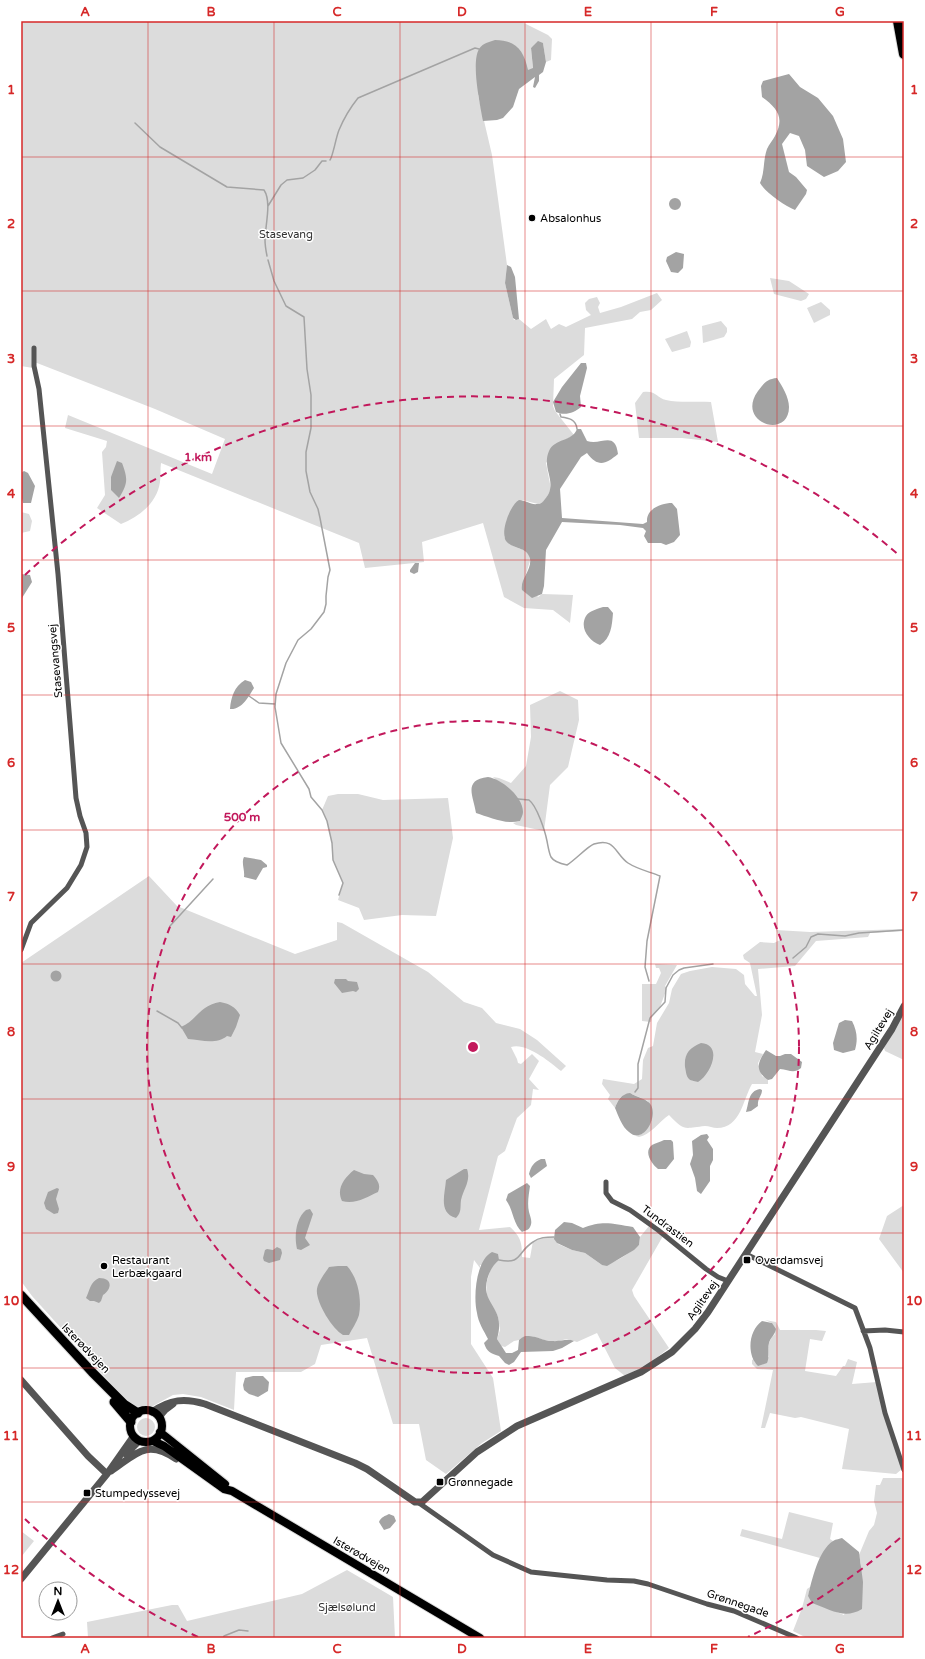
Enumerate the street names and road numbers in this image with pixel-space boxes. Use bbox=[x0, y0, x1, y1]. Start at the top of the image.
street label: Stasevangsvej bbox=[46, 623, 65, 698]
street label: Agiltevej bbox=[861, 1006, 896, 1052]
street label: Tundrastien bbox=[639, 1203, 696, 1250]
street label: Agiltevej bbox=[684, 1278, 721, 1323]
street label: Isterødvejen bbox=[59, 1321, 113, 1376]
street label: Isterødvejen bbox=[331, 1534, 393, 1577]
street label: Grønnegade bbox=[705, 1587, 771, 1620]

